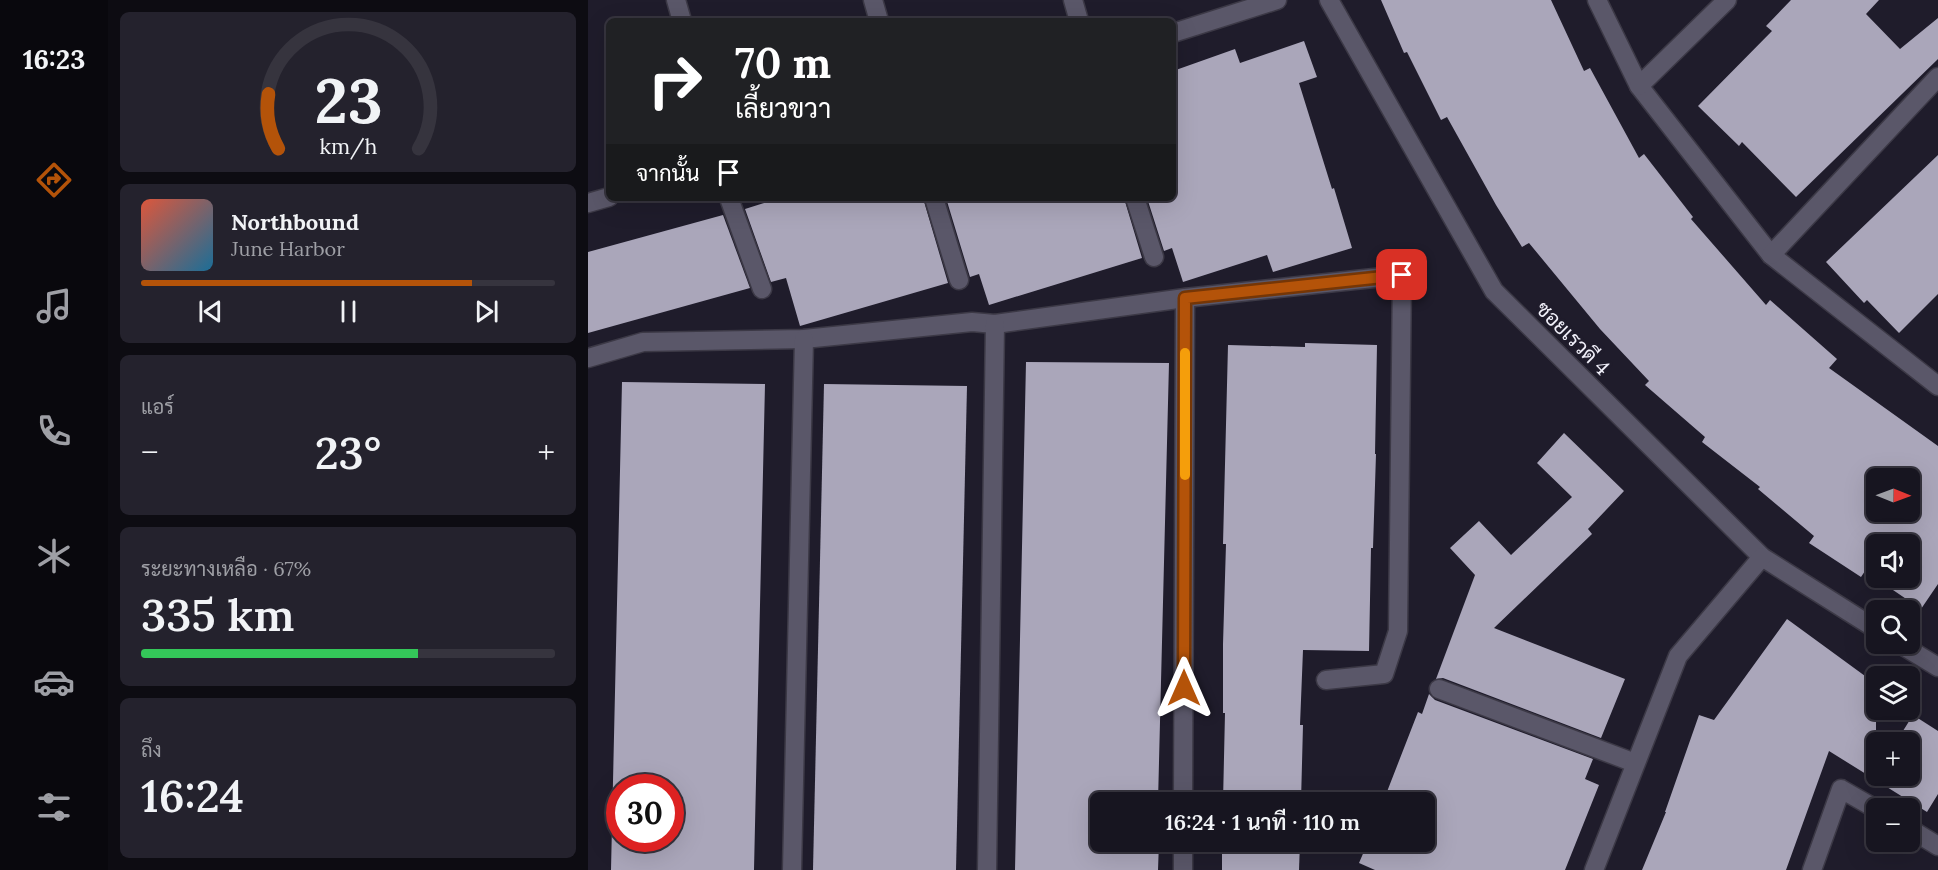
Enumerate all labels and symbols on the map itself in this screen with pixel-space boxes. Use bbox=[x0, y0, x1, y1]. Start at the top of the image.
pin bbox=[1376, 249, 1427, 300]
street label: ซอยเรวดี 4 bbox=[1530, 295, 1616, 381]
north arrow bbox=[1866, 468, 1920, 522]
position arrow bbox=[1152, 656, 1216, 720]
speed limit sign: 30 bbox=[606, 774, 684, 852]

